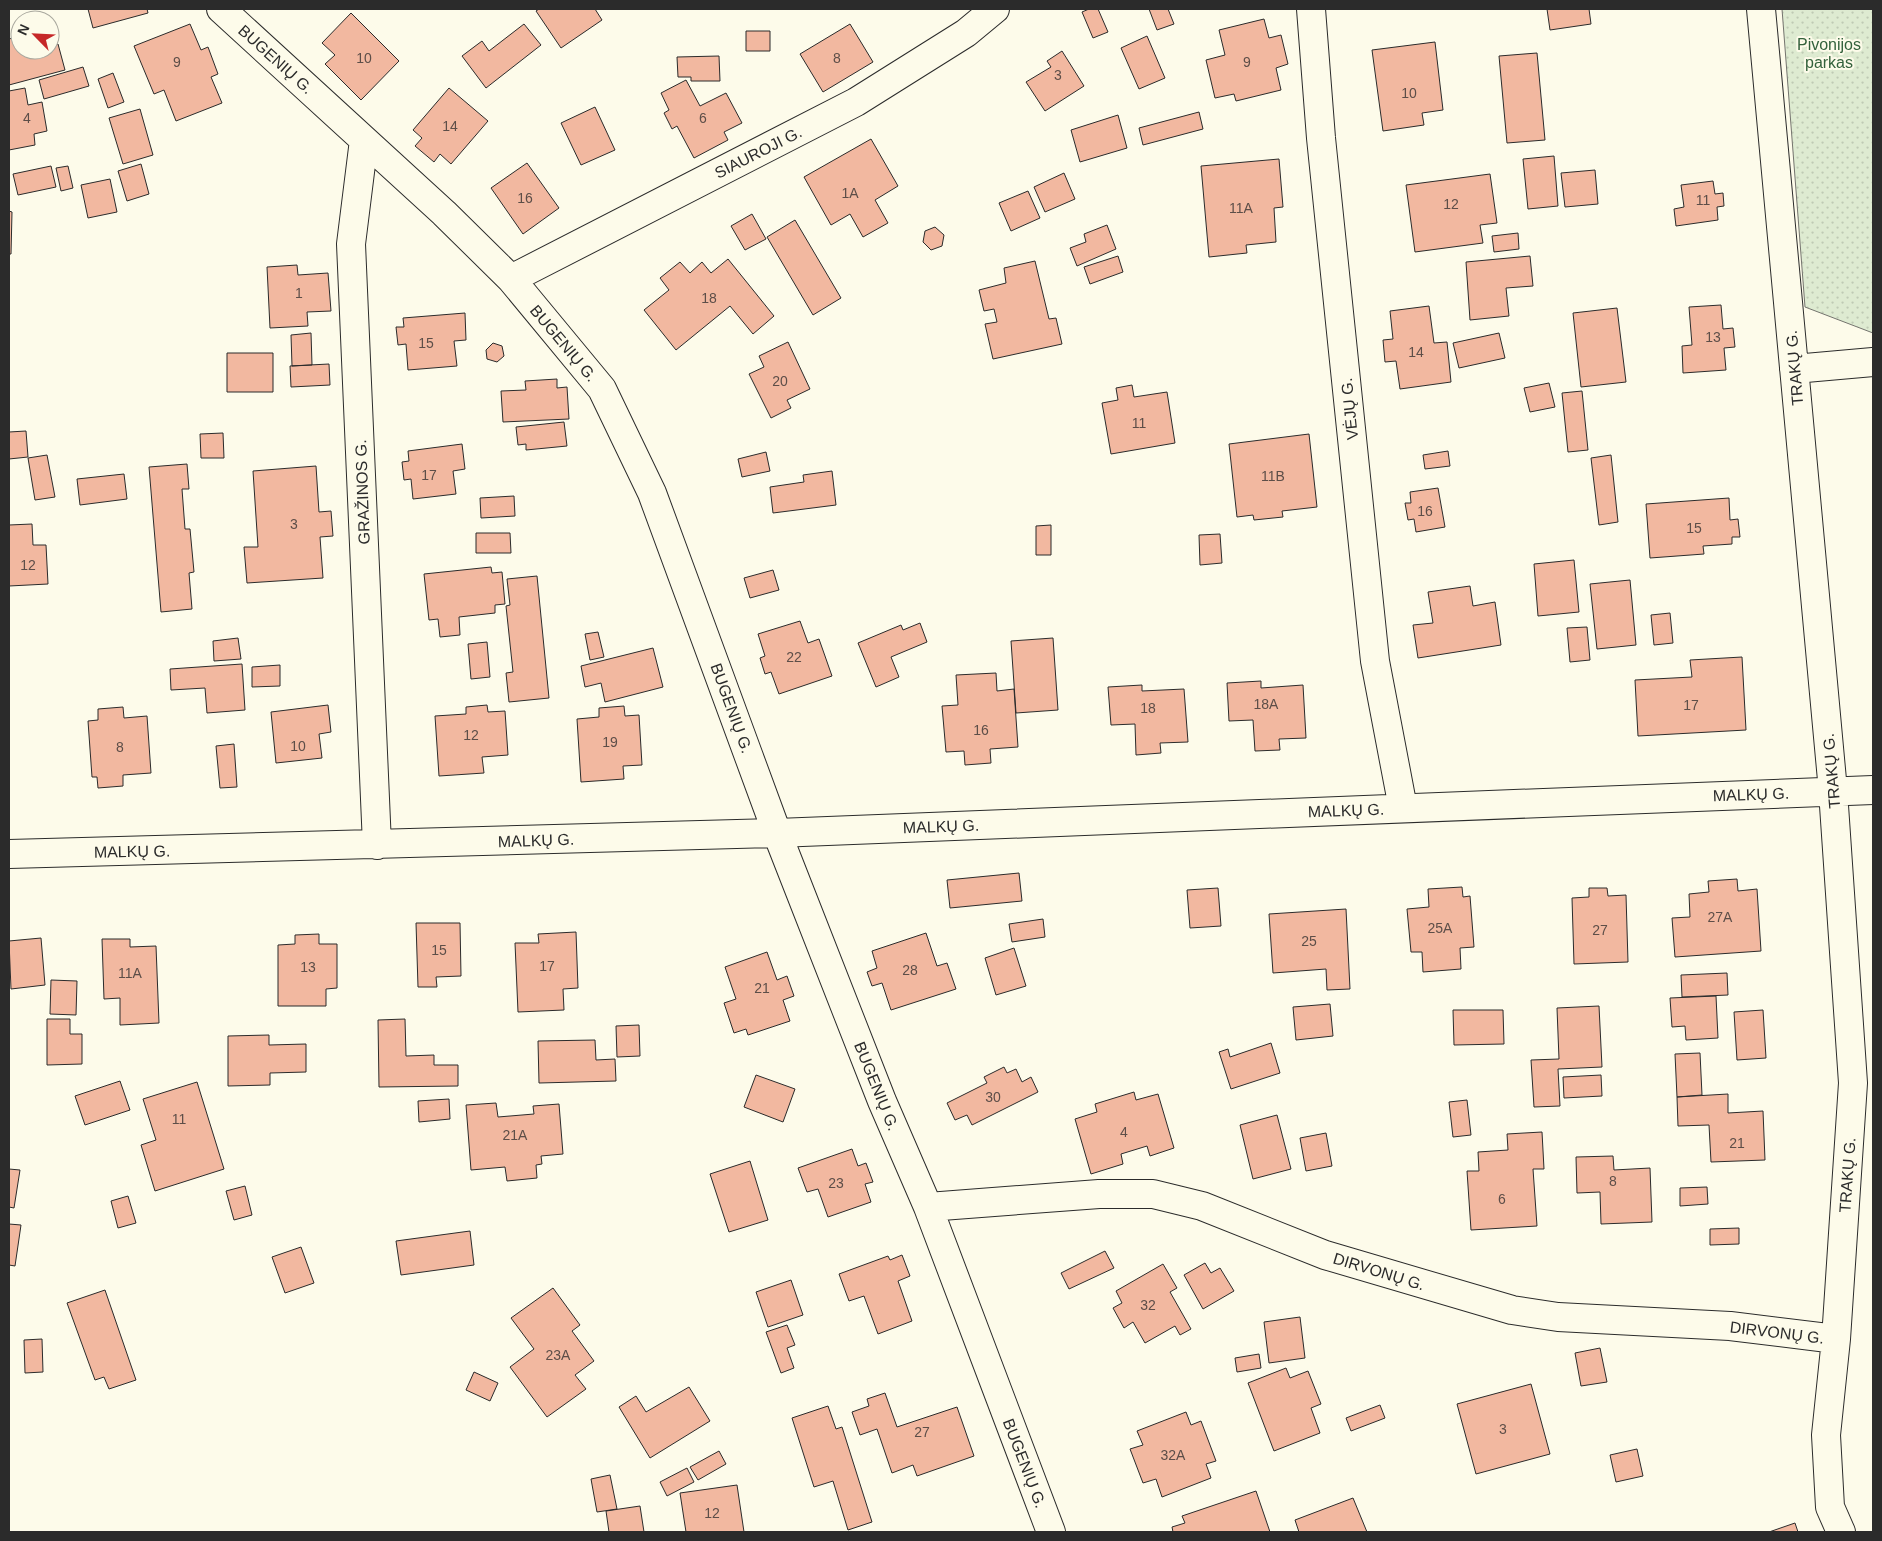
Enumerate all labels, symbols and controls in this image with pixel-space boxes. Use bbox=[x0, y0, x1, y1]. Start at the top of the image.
north arrow bbox=[10, 10, 60, 60]
text: N bbox=[14, 22, 32, 38]
street label: BUGENIŲ G. bbox=[235, 22, 316, 97]
park label: Pivonijos parkas bbox=[1797, 36, 1861, 71]
house number: 10 bbox=[356, 50, 372, 66]
house number: 8 bbox=[833, 50, 841, 66]
house number: 9 bbox=[173, 54, 181, 70]
house number: 9 bbox=[1243, 54, 1251, 70]
house number: 3 bbox=[1054, 67, 1062, 83]
house number: 10 bbox=[1401, 85, 1417, 101]
house number: 4 bbox=[23, 110, 31, 126]
house number: 6 bbox=[699, 110, 707, 126]
house number: 14 bbox=[442, 118, 458, 134]
street label: SIAUROJI G. bbox=[712, 123, 804, 182]
house number: 1A bbox=[841, 185, 859, 201]
house number: 16 bbox=[517, 190, 533, 206]
house number: 11 bbox=[1696, 192, 1710, 208]
house number: 12 bbox=[1443, 196, 1459, 212]
house number: 11A bbox=[1229, 200, 1254, 216]
house number: 1 bbox=[295, 285, 303, 301]
house number: 18 bbox=[701, 290, 717, 306]
street label: BUGENIŲ G. bbox=[527, 302, 600, 385]
house number: 13 bbox=[1705, 329, 1721, 345]
street label: TRAKŲ G. bbox=[1783, 330, 1806, 406]
house number: 15 bbox=[418, 335, 434, 351]
house number: 14 bbox=[1408, 344, 1424, 360]
house number: 20 bbox=[772, 373, 788, 389]
street label: VĖJŲ G. bbox=[1337, 377, 1361, 441]
house number: 11 bbox=[1132, 415, 1146, 431]
street label: GRAŽINOS G. bbox=[351, 439, 373, 545]
house number: 17 bbox=[421, 467, 437, 483]
house number: 11B bbox=[1261, 468, 1285, 484]
house number: 16 bbox=[1417, 503, 1433, 519]
house number: 3 bbox=[290, 516, 298, 532]
house number: 15 bbox=[1686, 520, 1702, 536]
house number: 12 bbox=[20, 557, 36, 573]
house number: 22 bbox=[786, 649, 802, 665]
street label: BUGENIŲ G. bbox=[707, 661, 756, 755]
house number: 18A bbox=[1254, 696, 1279, 712]
house number: 17 bbox=[1683, 697, 1699, 713]
house number: 18 bbox=[1140, 700, 1156, 716]
house number: 16 bbox=[973, 722, 989, 738]
house number: 12 bbox=[463, 727, 479, 743]
street label: TRAKŲ G. bbox=[1820, 733, 1843, 809]
house number: 19 bbox=[602, 734, 618, 750]
house number: 10 bbox=[290, 738, 306, 754]
house number: 8 bbox=[116, 739, 124, 755]
street label: MALKŲ G. bbox=[1713, 785, 1790, 804]
street label: MALKŲ G. bbox=[1308, 801, 1385, 820]
street label: MALKŲ G. bbox=[903, 817, 980, 836]
street label: MALKŲ G. bbox=[498, 831, 575, 850]
street label: MALKŲ G. bbox=[94, 842, 170, 861]
house number: 27A bbox=[1708, 909, 1733, 925]
house number: 25A bbox=[1428, 920, 1453, 936]
house number: 27 bbox=[1592, 922, 1608, 938]
house number: 25 bbox=[1301, 933, 1317, 949]
house number: 15 bbox=[431, 942, 447, 958]
house number: 17 bbox=[539, 958, 555, 974]
house number: 13 bbox=[300, 959, 316, 975]
house number: 28 bbox=[902, 962, 918, 978]
house number: 11A bbox=[118, 965, 143, 981]
house number: 21 bbox=[754, 980, 770, 996]
street label: BUGENIŲ G. bbox=[851, 1039, 902, 1133]
house number: 30 bbox=[985, 1089, 1001, 1105]
house number: 11 bbox=[172, 1111, 186, 1127]
house number: 4 bbox=[1120, 1124, 1128, 1140]
house number: 21A bbox=[503, 1127, 528, 1143]
house number: 21 bbox=[1729, 1135, 1745, 1151]
street label: TRAKŲ G. bbox=[1836, 1137, 1859, 1213]
house number: 8 bbox=[1609, 1173, 1617, 1189]
house number: 23 bbox=[828, 1175, 844, 1191]
house number: 6 bbox=[1498, 1191, 1506, 1207]
street label: DIRVONŲ G. bbox=[1331, 1249, 1427, 1293]
house number: 32 bbox=[1140, 1297, 1156, 1313]
street label: DIRVONŲ G. bbox=[1729, 1318, 1825, 1347]
house number: 23A bbox=[546, 1347, 571, 1363]
street label: BUGENIŲ G. bbox=[1000, 1416, 1049, 1510]
house number: 3 bbox=[1499, 1421, 1507, 1437]
house number: 27 bbox=[914, 1424, 930, 1440]
house number: 32A bbox=[1161, 1447, 1186, 1463]
house number: 12 bbox=[704, 1505, 720, 1521]

